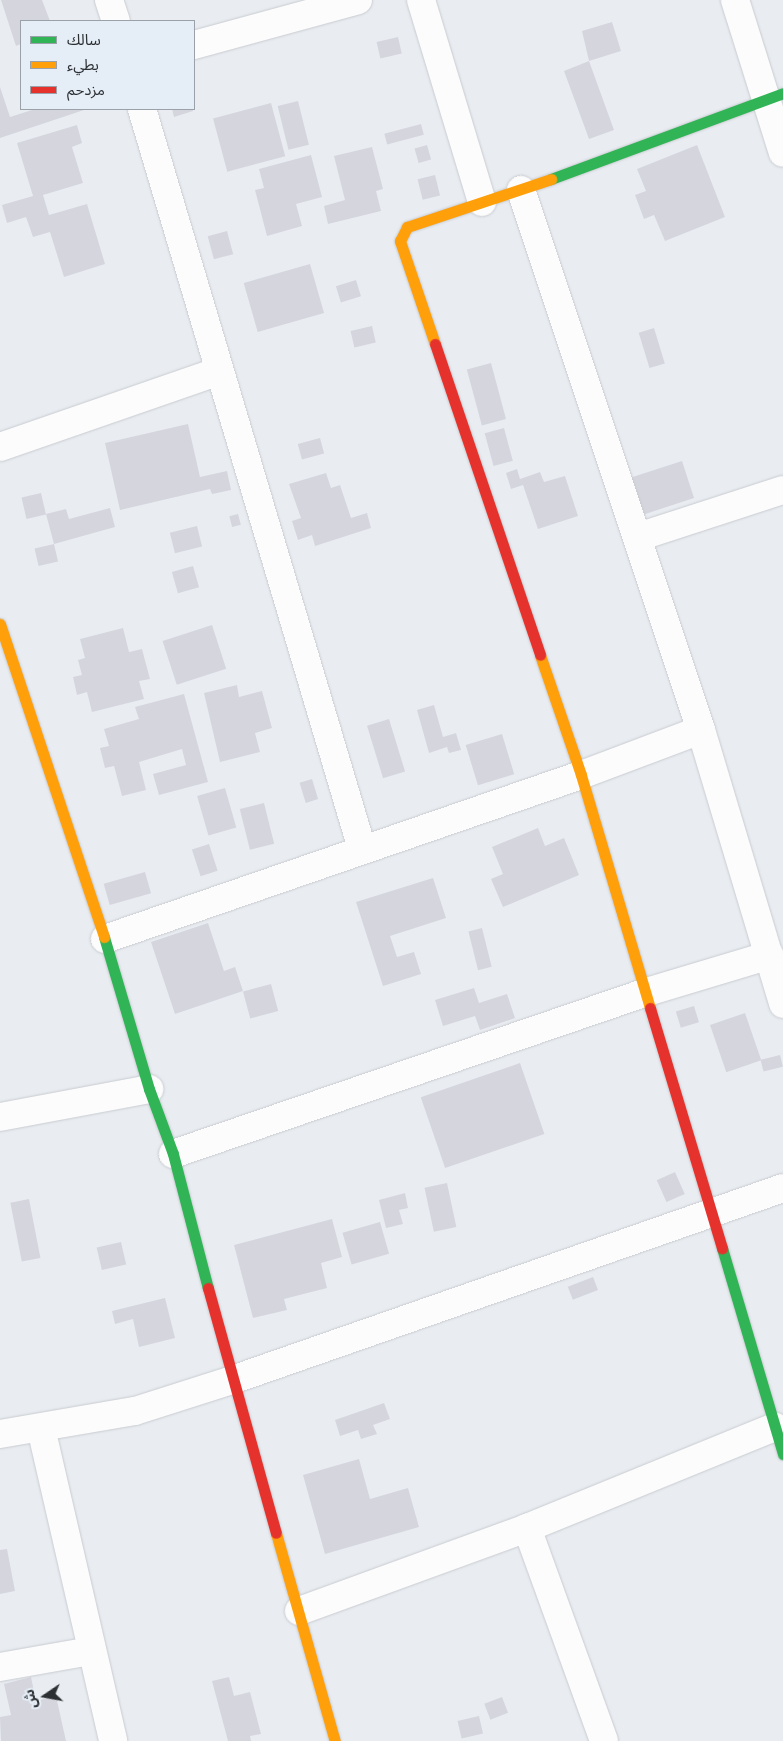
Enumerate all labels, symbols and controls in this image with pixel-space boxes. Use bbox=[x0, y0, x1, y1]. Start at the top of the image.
legend bbox=[20, 20, 195, 110]
text: سالك bbox=[67, 30, 101, 49]
text: بطيء bbox=[67, 55, 99, 74]
text: مزدحم bbox=[67, 80, 105, 99]
north arrow bbox=[20, 1671, 70, 1721]
text: ش bbox=[20, 1688, 41, 1710]

